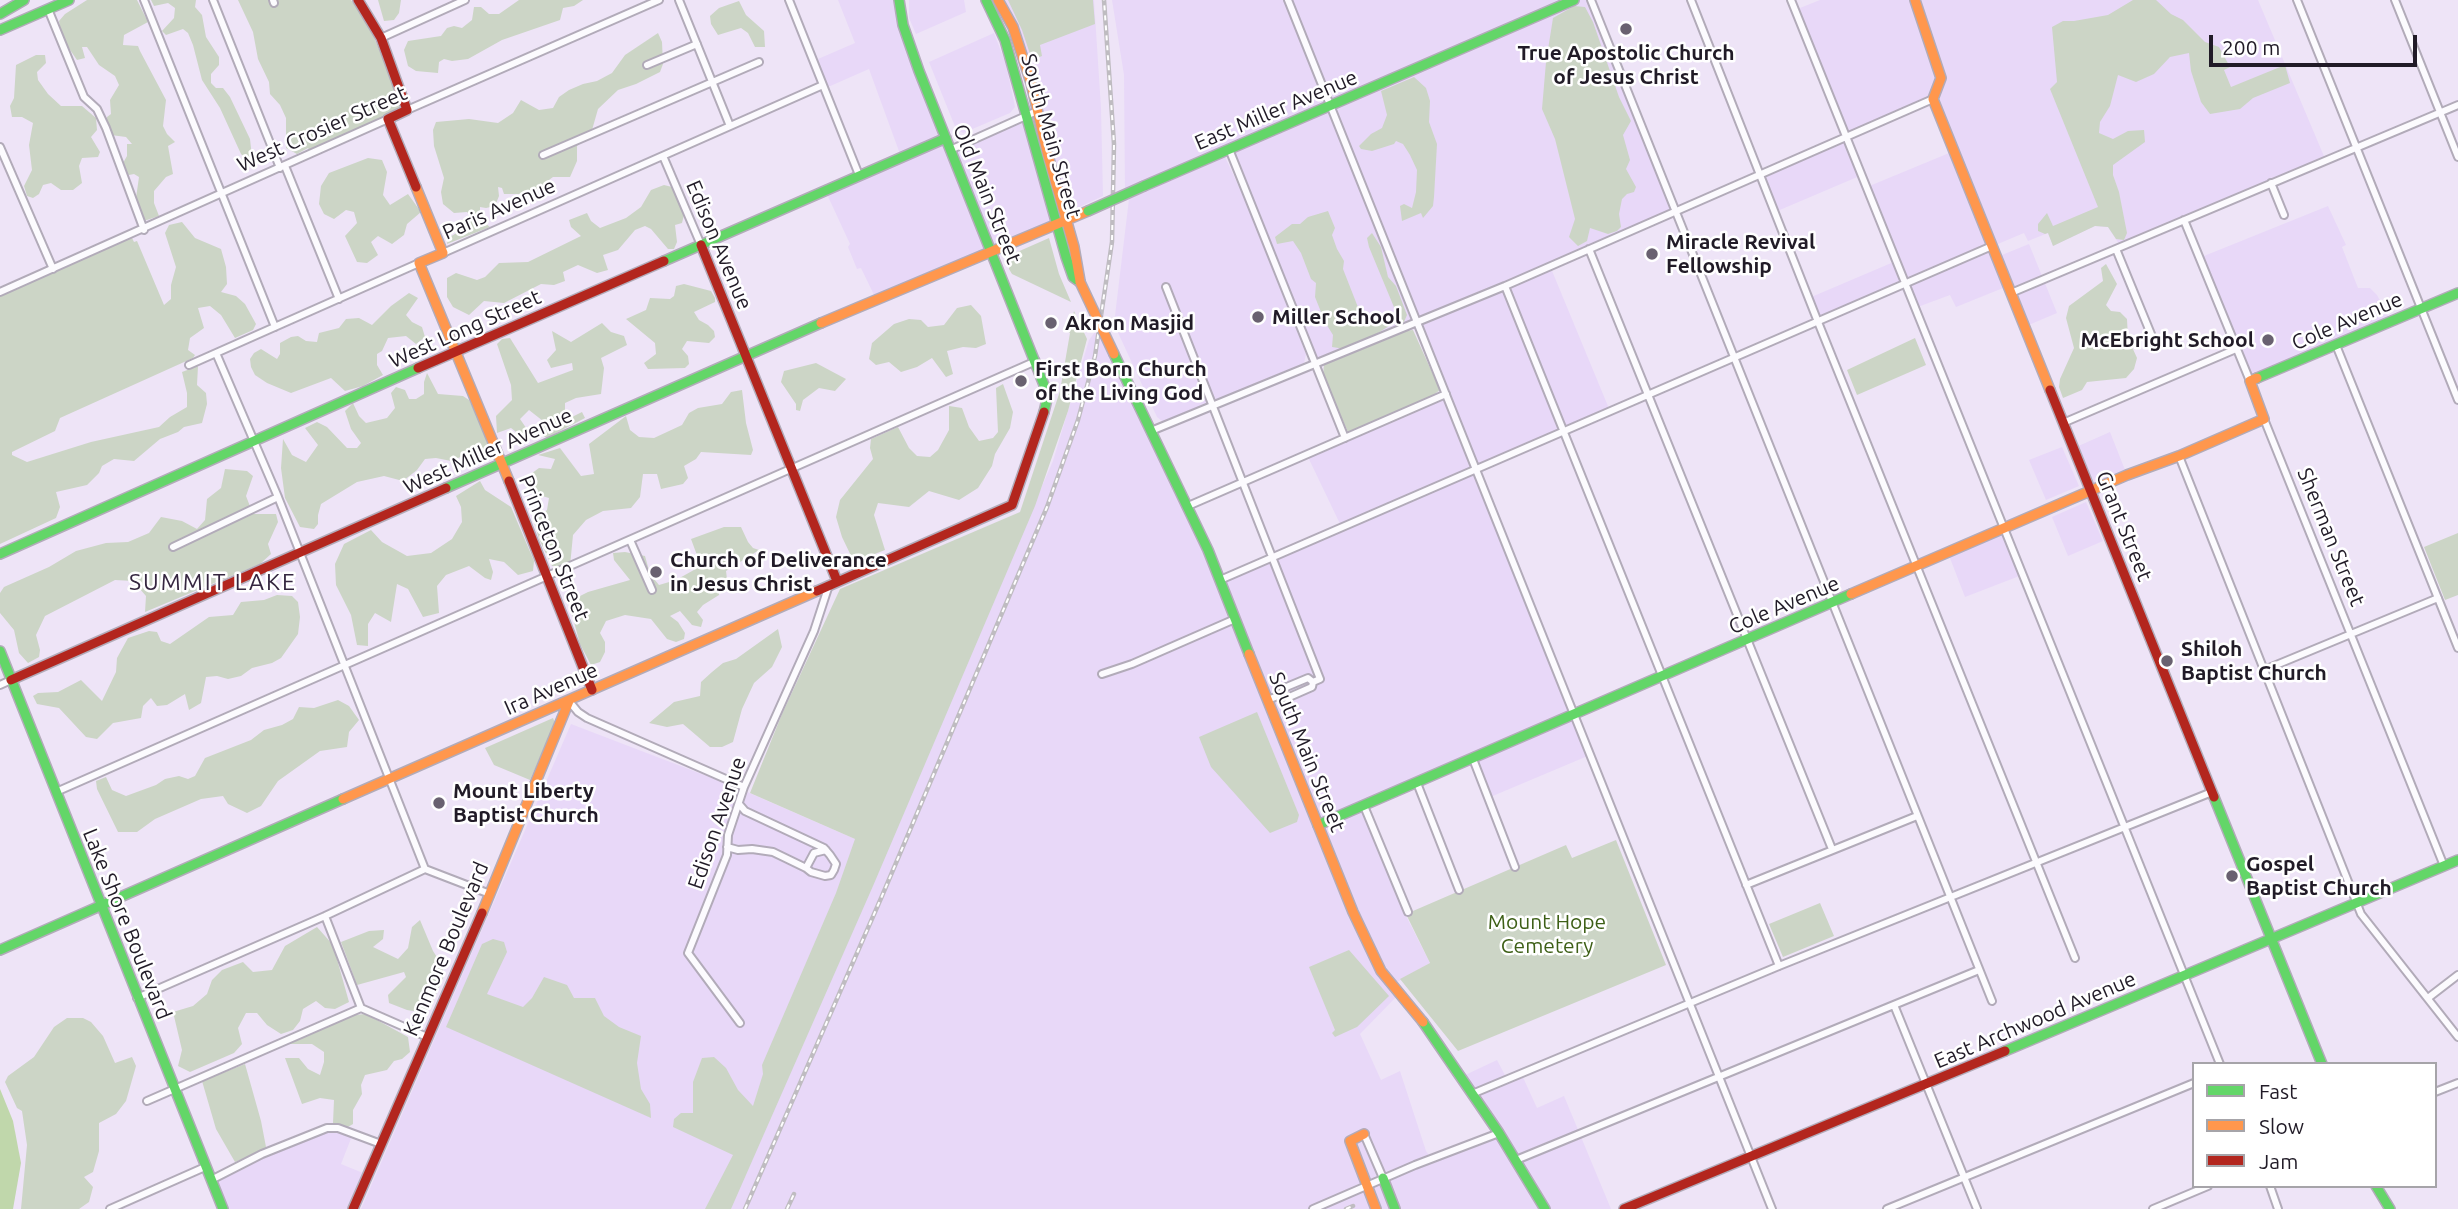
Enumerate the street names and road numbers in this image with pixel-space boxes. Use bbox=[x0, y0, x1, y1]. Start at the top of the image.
street label: South Main Street bbox=[1015, 51, 1087, 221]
street label: East Miller Avenue bbox=[1191, 64, 1361, 156]
street label: West Crosier Street bbox=[233, 80, 411, 178]
street label: Old Main Street bbox=[948, 120, 1026, 268]
street label: Paris Avenue bbox=[439, 173, 559, 245]
street label: Edison Avenue bbox=[680, 177, 758, 313]
street label: West Long Street bbox=[385, 284, 545, 374]
street label: Cole Avenue bbox=[2288, 286, 2406, 356]
street label: West Miller Avenue bbox=[400, 402, 576, 500]
street label: Sherman Street bbox=[2292, 464, 2370, 610]
street label: Grant Street bbox=[2091, 467, 2157, 585]
street label: Princeton Street bbox=[513, 472, 595, 624]
street label: Cole Avenue bbox=[1725, 570, 1843, 640]
street label: Ira Avenue bbox=[500, 657, 602, 721]
street label: South Main Street bbox=[1263, 669, 1351, 835]
street label: Edison Avenue bbox=[683, 754, 751, 892]
street label: Lake Shore Boulevard bbox=[77, 825, 177, 1023]
street label: Kenmore Boulevard bbox=[398, 858, 494, 1040]
street label: East Archwood Avenue bbox=[1930, 966, 2140, 1074]

